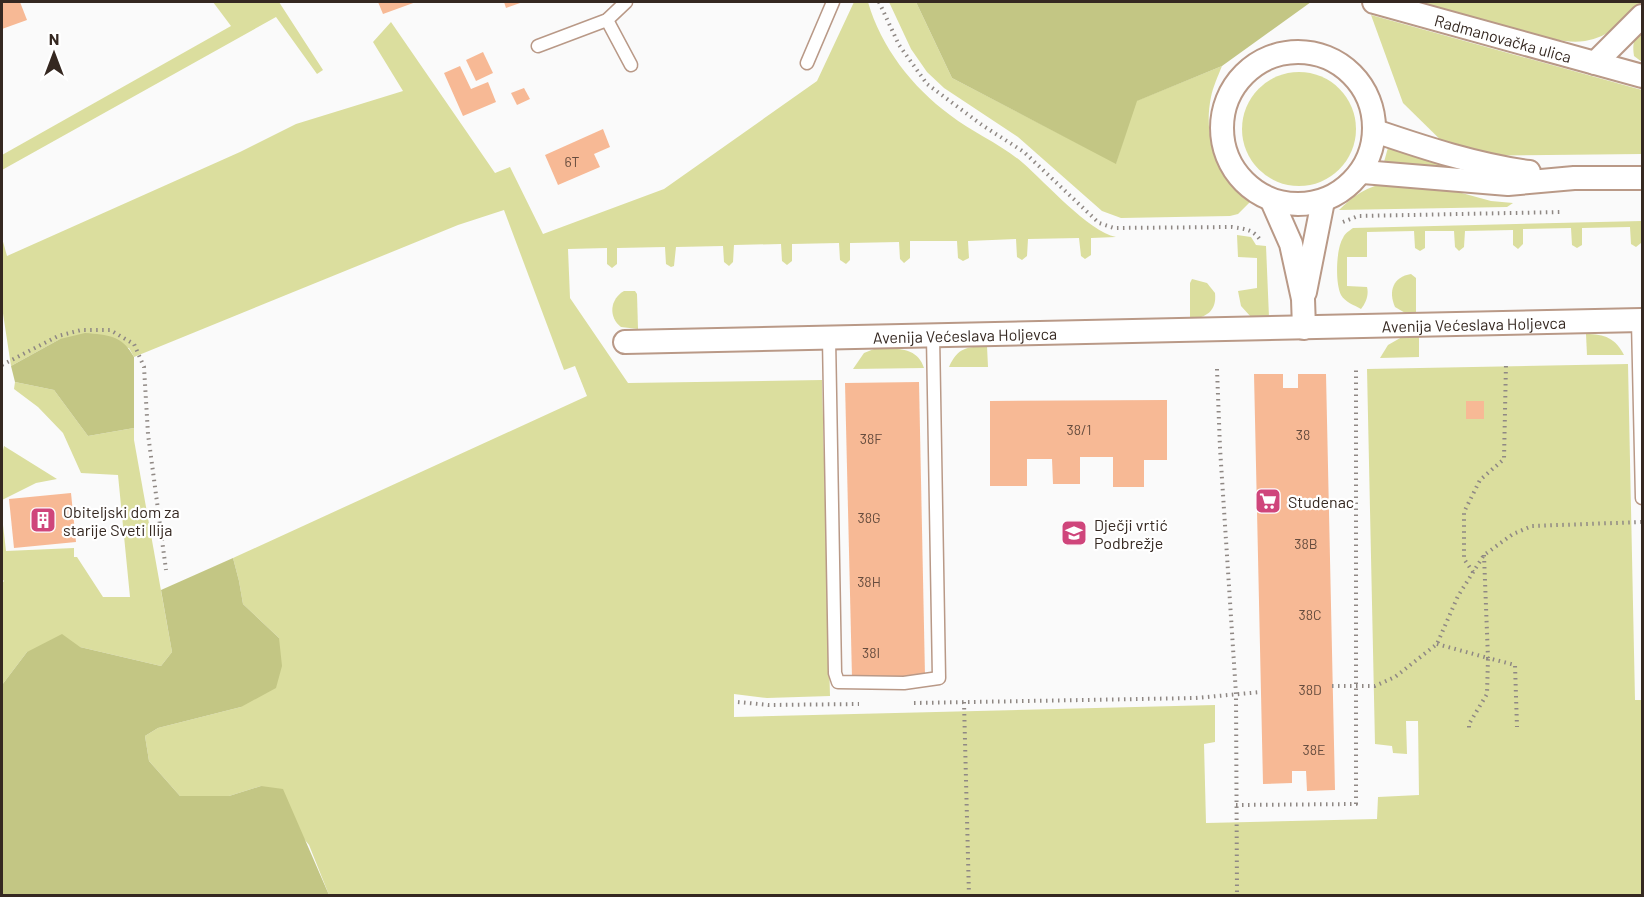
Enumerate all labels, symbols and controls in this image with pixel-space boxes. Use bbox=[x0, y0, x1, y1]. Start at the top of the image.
street label: Radmanovačka ulica bbox=[1433, 10, 1574, 66]
north arrow bbox=[24, 24, 84, 84]
text: N bbox=[49, 29, 59, 48]
house number: 6T bbox=[564, 153, 580, 170]
street label: Avenija Većeslava Holjevca bbox=[1381, 312, 1566, 335]
street label: Avenija Većeslava Holjevca bbox=[873, 323, 1057, 346]
house number: 38/1 bbox=[1066, 421, 1092, 438]
house number: 38 bbox=[1296, 426, 1310, 443]
house number: 38F bbox=[860, 430, 882, 447]
supermarket icon: Studenac bbox=[1253, 486, 1283, 516]
place label: Studenac bbox=[1288, 492, 1354, 511]
place label: Obiteljski dom za starije Sveti Ilija bbox=[63, 502, 180, 539]
building icon: Obiteljski dom za starije Sveti Ilija bbox=[28, 505, 58, 535]
house number: 38G bbox=[857, 509, 881, 526]
place label: Dječji vrtić Podbrežje bbox=[1094, 515, 1168, 552]
school or university icon: Dječji vrtić Podbrežje bbox=[1059, 518, 1089, 548]
house number: 38B bbox=[1294, 535, 1318, 552]
house number: 38H bbox=[857, 573, 881, 590]
house number: 38C bbox=[1298, 606, 1322, 623]
house number: 38I bbox=[862, 644, 880, 661]
house number: 38D bbox=[1298, 681, 1322, 698]
house number: 38E bbox=[1303, 741, 1325, 758]

